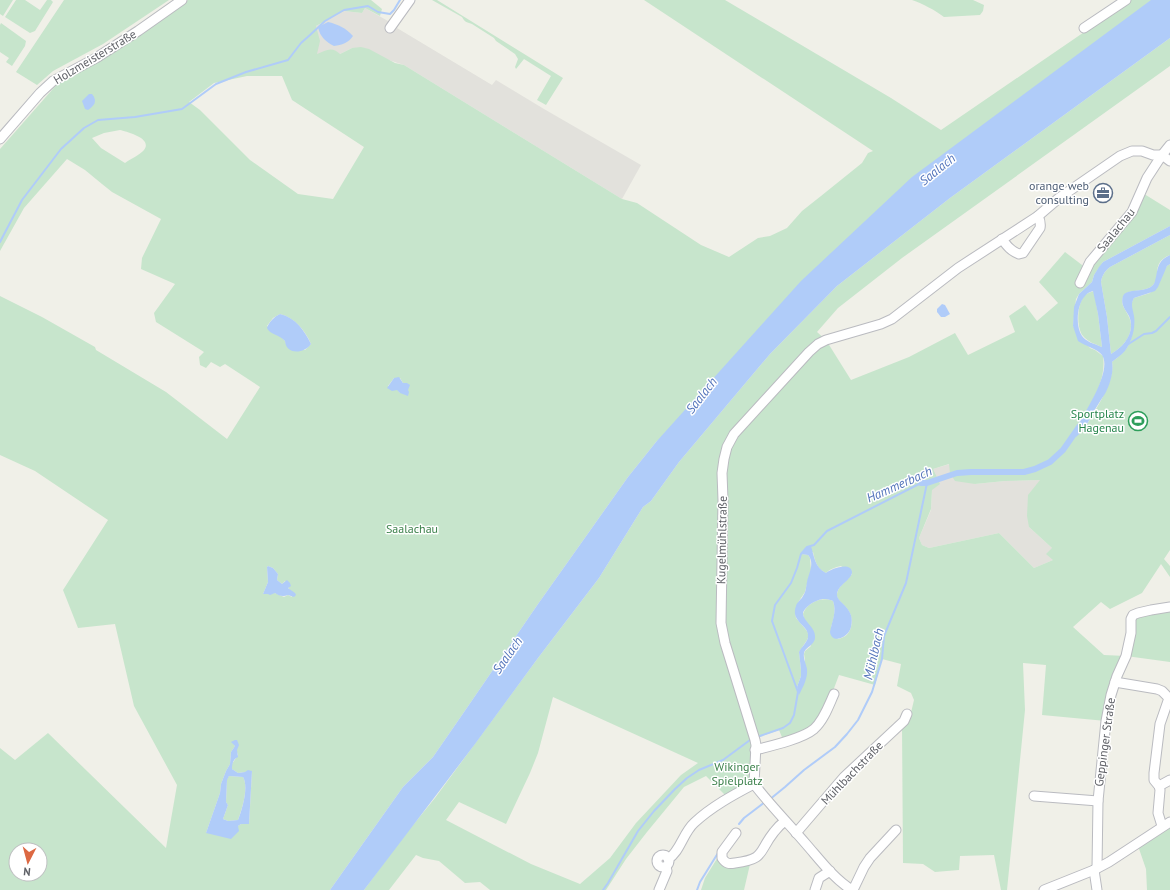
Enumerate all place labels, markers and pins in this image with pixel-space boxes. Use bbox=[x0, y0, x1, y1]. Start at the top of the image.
place label: orange web consulting bbox=[1029, 178, 1089, 207]
office icon: orange web consulting bbox=[1092, 182, 1114, 204]
place label: Sportplatz Hagenau bbox=[1071, 406, 1124, 435]
sports icon: Sportplatz Hagenau bbox=[1127, 410, 1149, 432]

